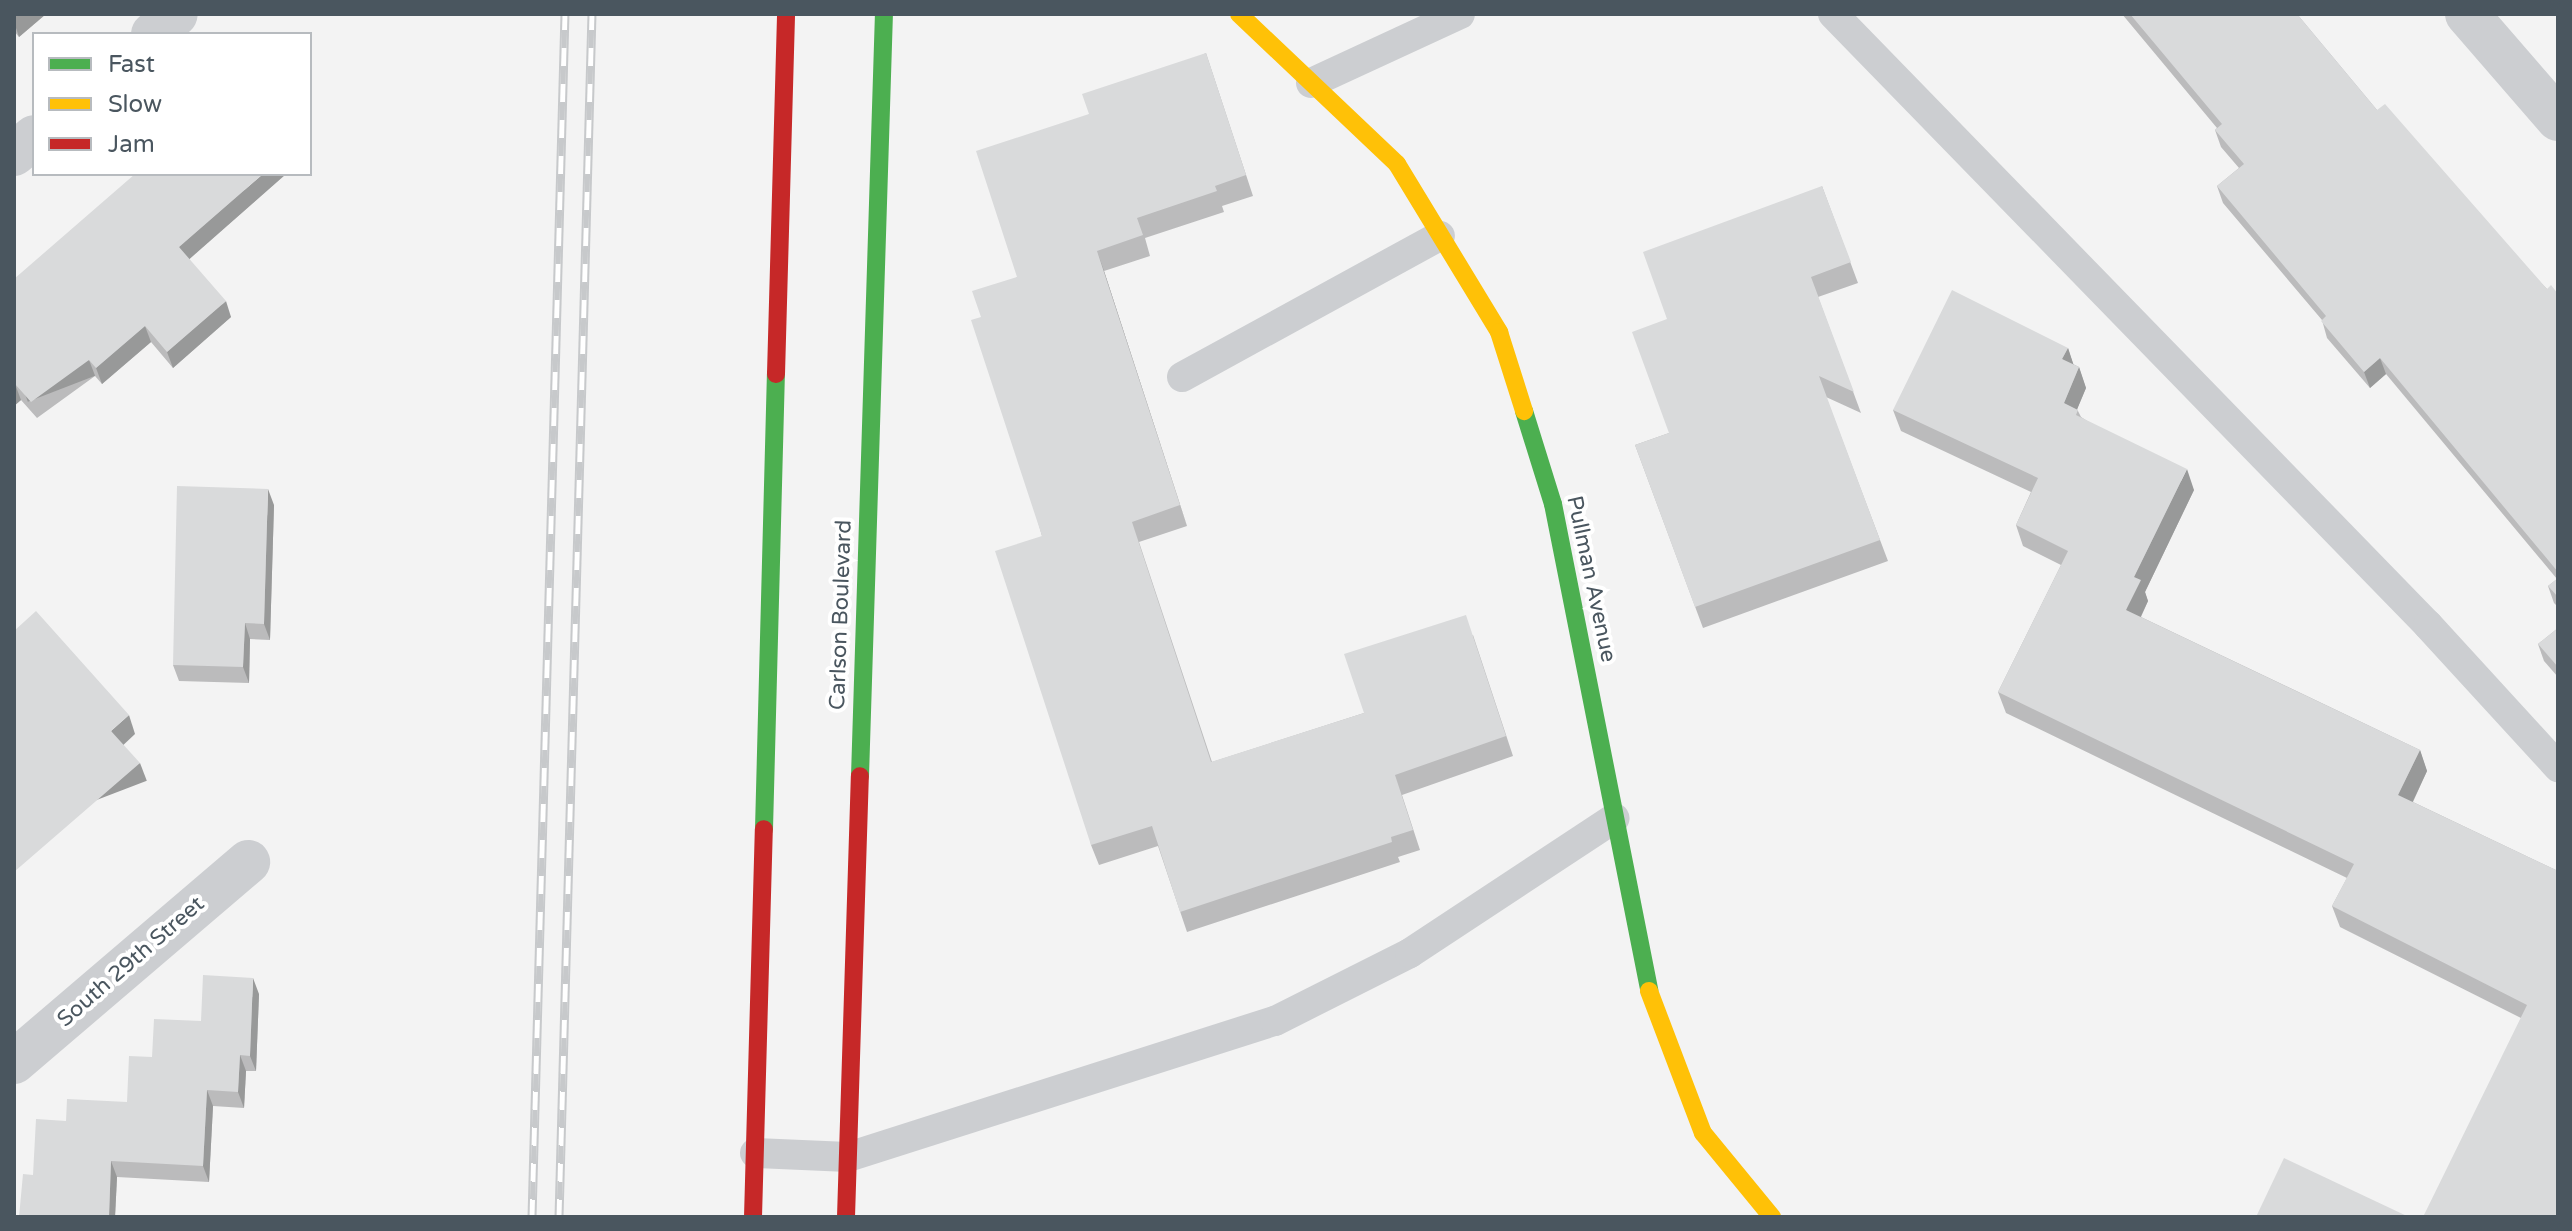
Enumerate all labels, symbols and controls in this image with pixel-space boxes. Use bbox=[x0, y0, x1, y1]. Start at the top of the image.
legend bbox=[32, 32, 312, 176]
text: Fast bbox=[108, 50, 155, 79]
text: Slow bbox=[108, 90, 162, 119]
text: Jam bbox=[108, 130, 155, 159]
street label: Pullman Avenue bbox=[1560, 493, 1622, 665]
street label: Carlson Boulevard bbox=[824, 519, 858, 711]
street label: South 29th Street bbox=[52, 891, 210, 1033]

